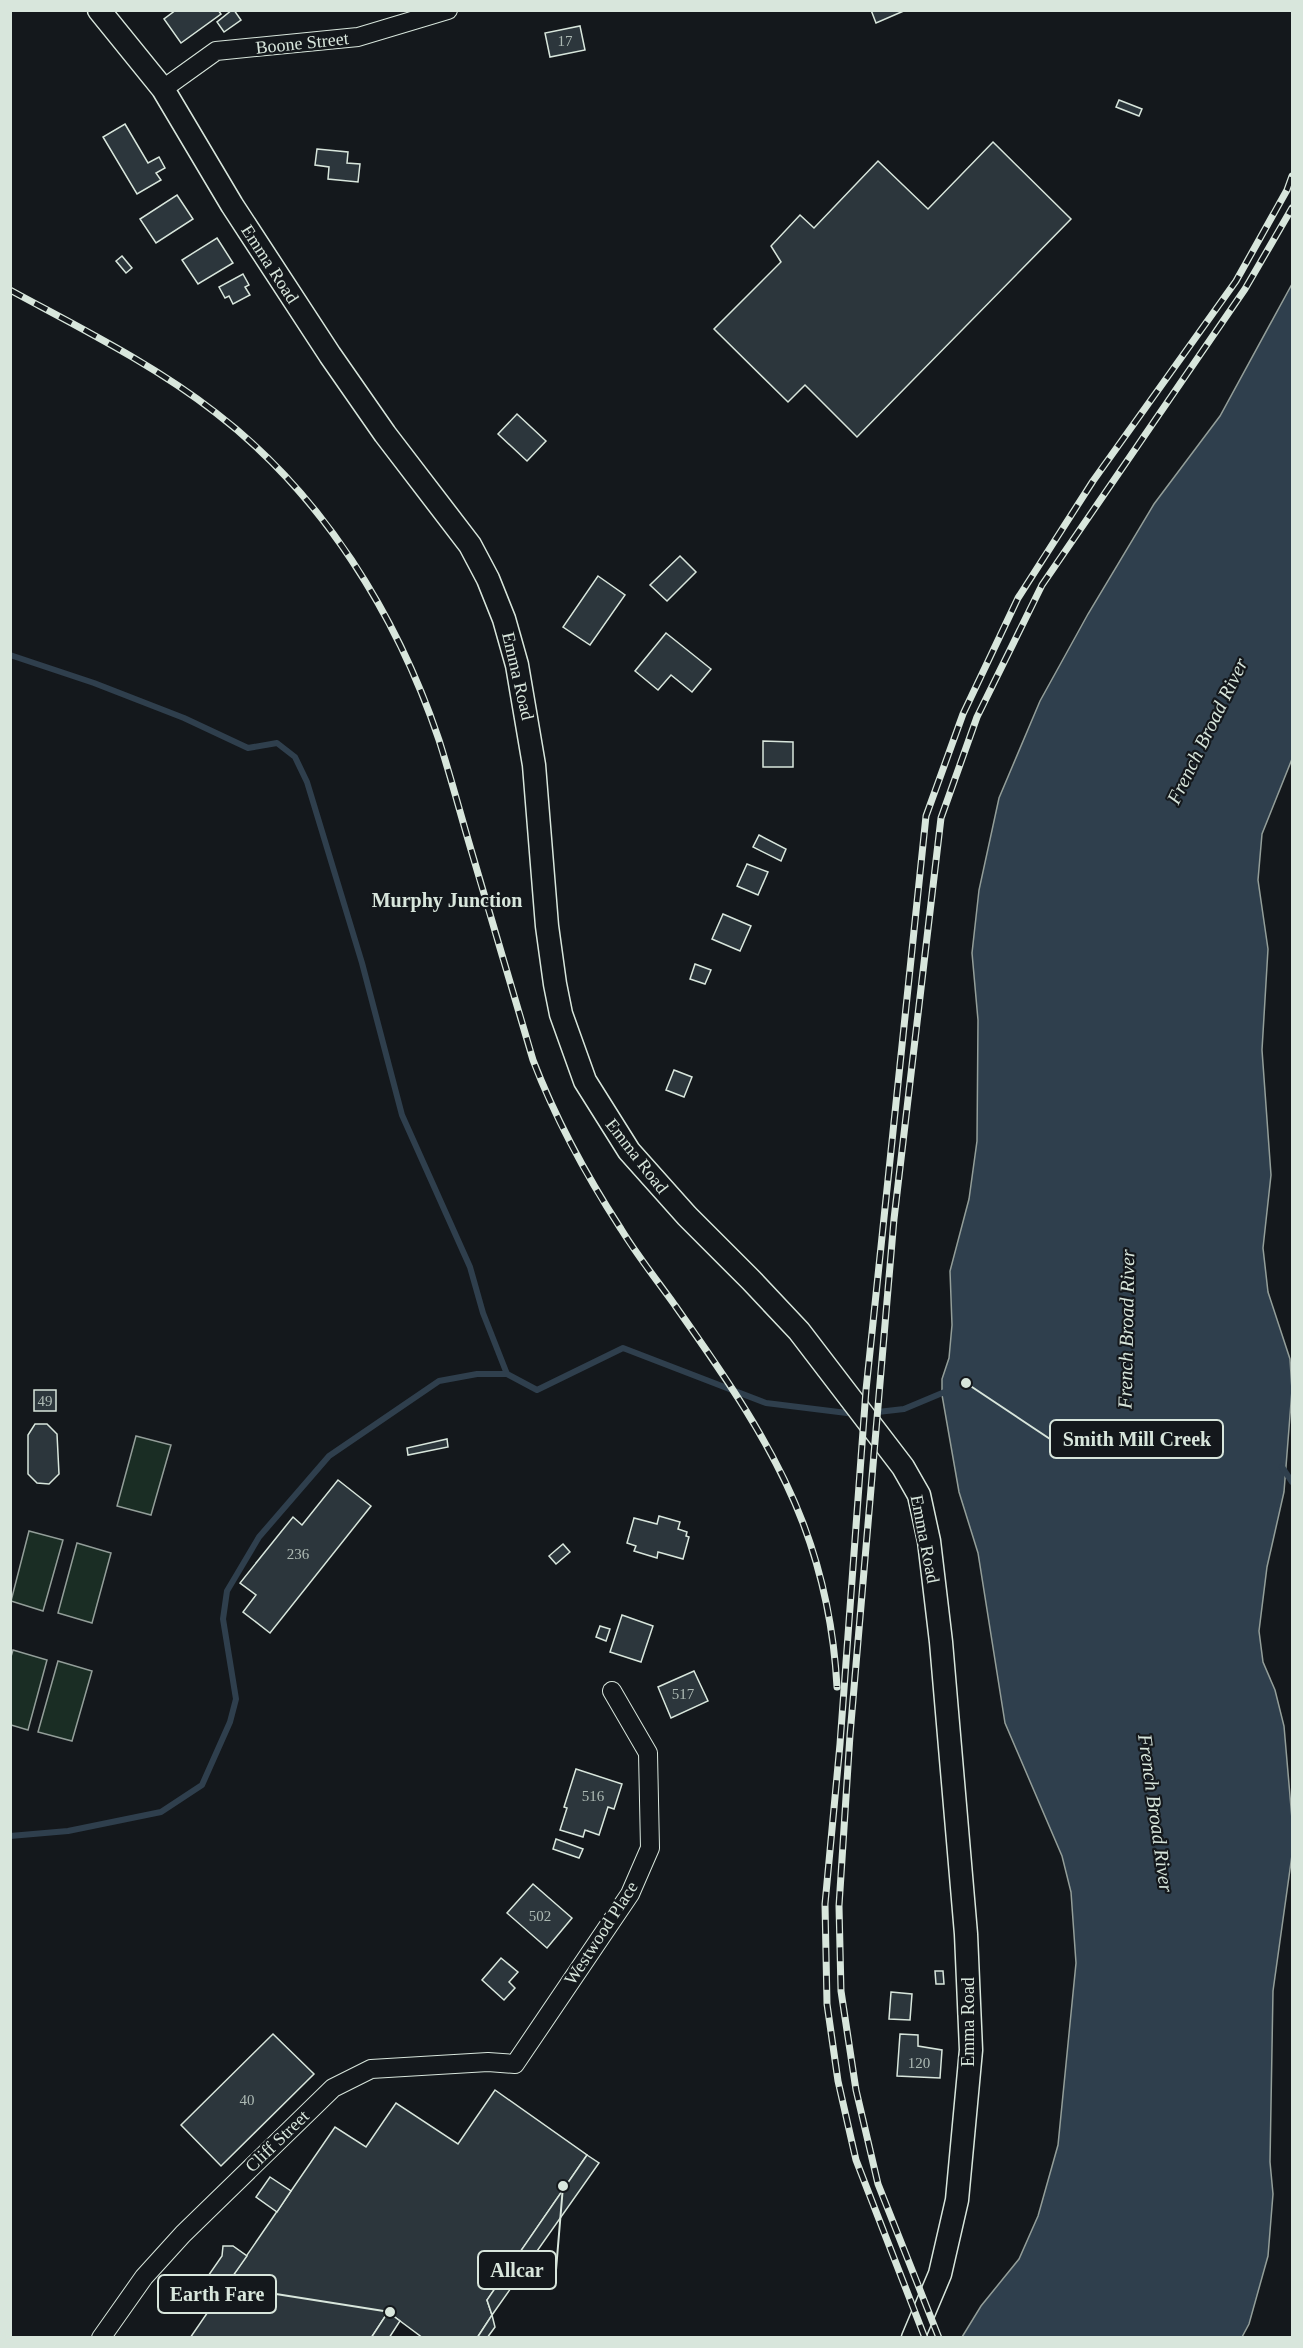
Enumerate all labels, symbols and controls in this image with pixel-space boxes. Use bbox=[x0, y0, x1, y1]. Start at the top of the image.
street label: Boone Street bbox=[254, 28, 350, 58]
house number: 17 bbox=[558, 33, 573, 49]
street label: Emma Road bbox=[237, 221, 303, 307]
street label: Emma Road bbox=[498, 630, 538, 722]
water label: French Broad River bbox=[1162, 654, 1252, 808]
district label: Murphy Junction bbox=[372, 889, 522, 912]
street label: Emma Road bbox=[602, 1115, 672, 1197]
water label: French Broad River bbox=[1114, 1249, 1138, 1410]
house number: 49 bbox=[38, 1393, 53, 1409]
callout: Smith Mill Creek bbox=[1050, 1420, 1223, 1458]
text: Smith Mill Creek bbox=[1063, 1428, 1212, 1450]
street label: Emma Road bbox=[907, 1493, 943, 1585]
house number: 236 bbox=[287, 1546, 310, 1562]
house number: 517 bbox=[672, 1686, 695, 1702]
water label: French Broad River bbox=[1134, 1731, 1178, 1894]
house number: 516 bbox=[582, 1788, 605, 1804]
street label: Westwood Place bbox=[560, 1878, 642, 1988]
house number: 502 bbox=[529, 1908, 551, 1924]
street label: Emma Road bbox=[958, 1977, 978, 2067]
house number: 120 bbox=[908, 2055, 930, 2071]
house number: 40 bbox=[240, 2092, 255, 2108]
street label: Cliff Street bbox=[241, 2106, 313, 2176]
callout: Allcar bbox=[478, 2251, 556, 2289]
text: Allcar bbox=[490, 2259, 544, 2281]
callout: Earth Fare bbox=[158, 2275, 276, 2313]
text: Earth Fare bbox=[170, 2283, 264, 2305]

